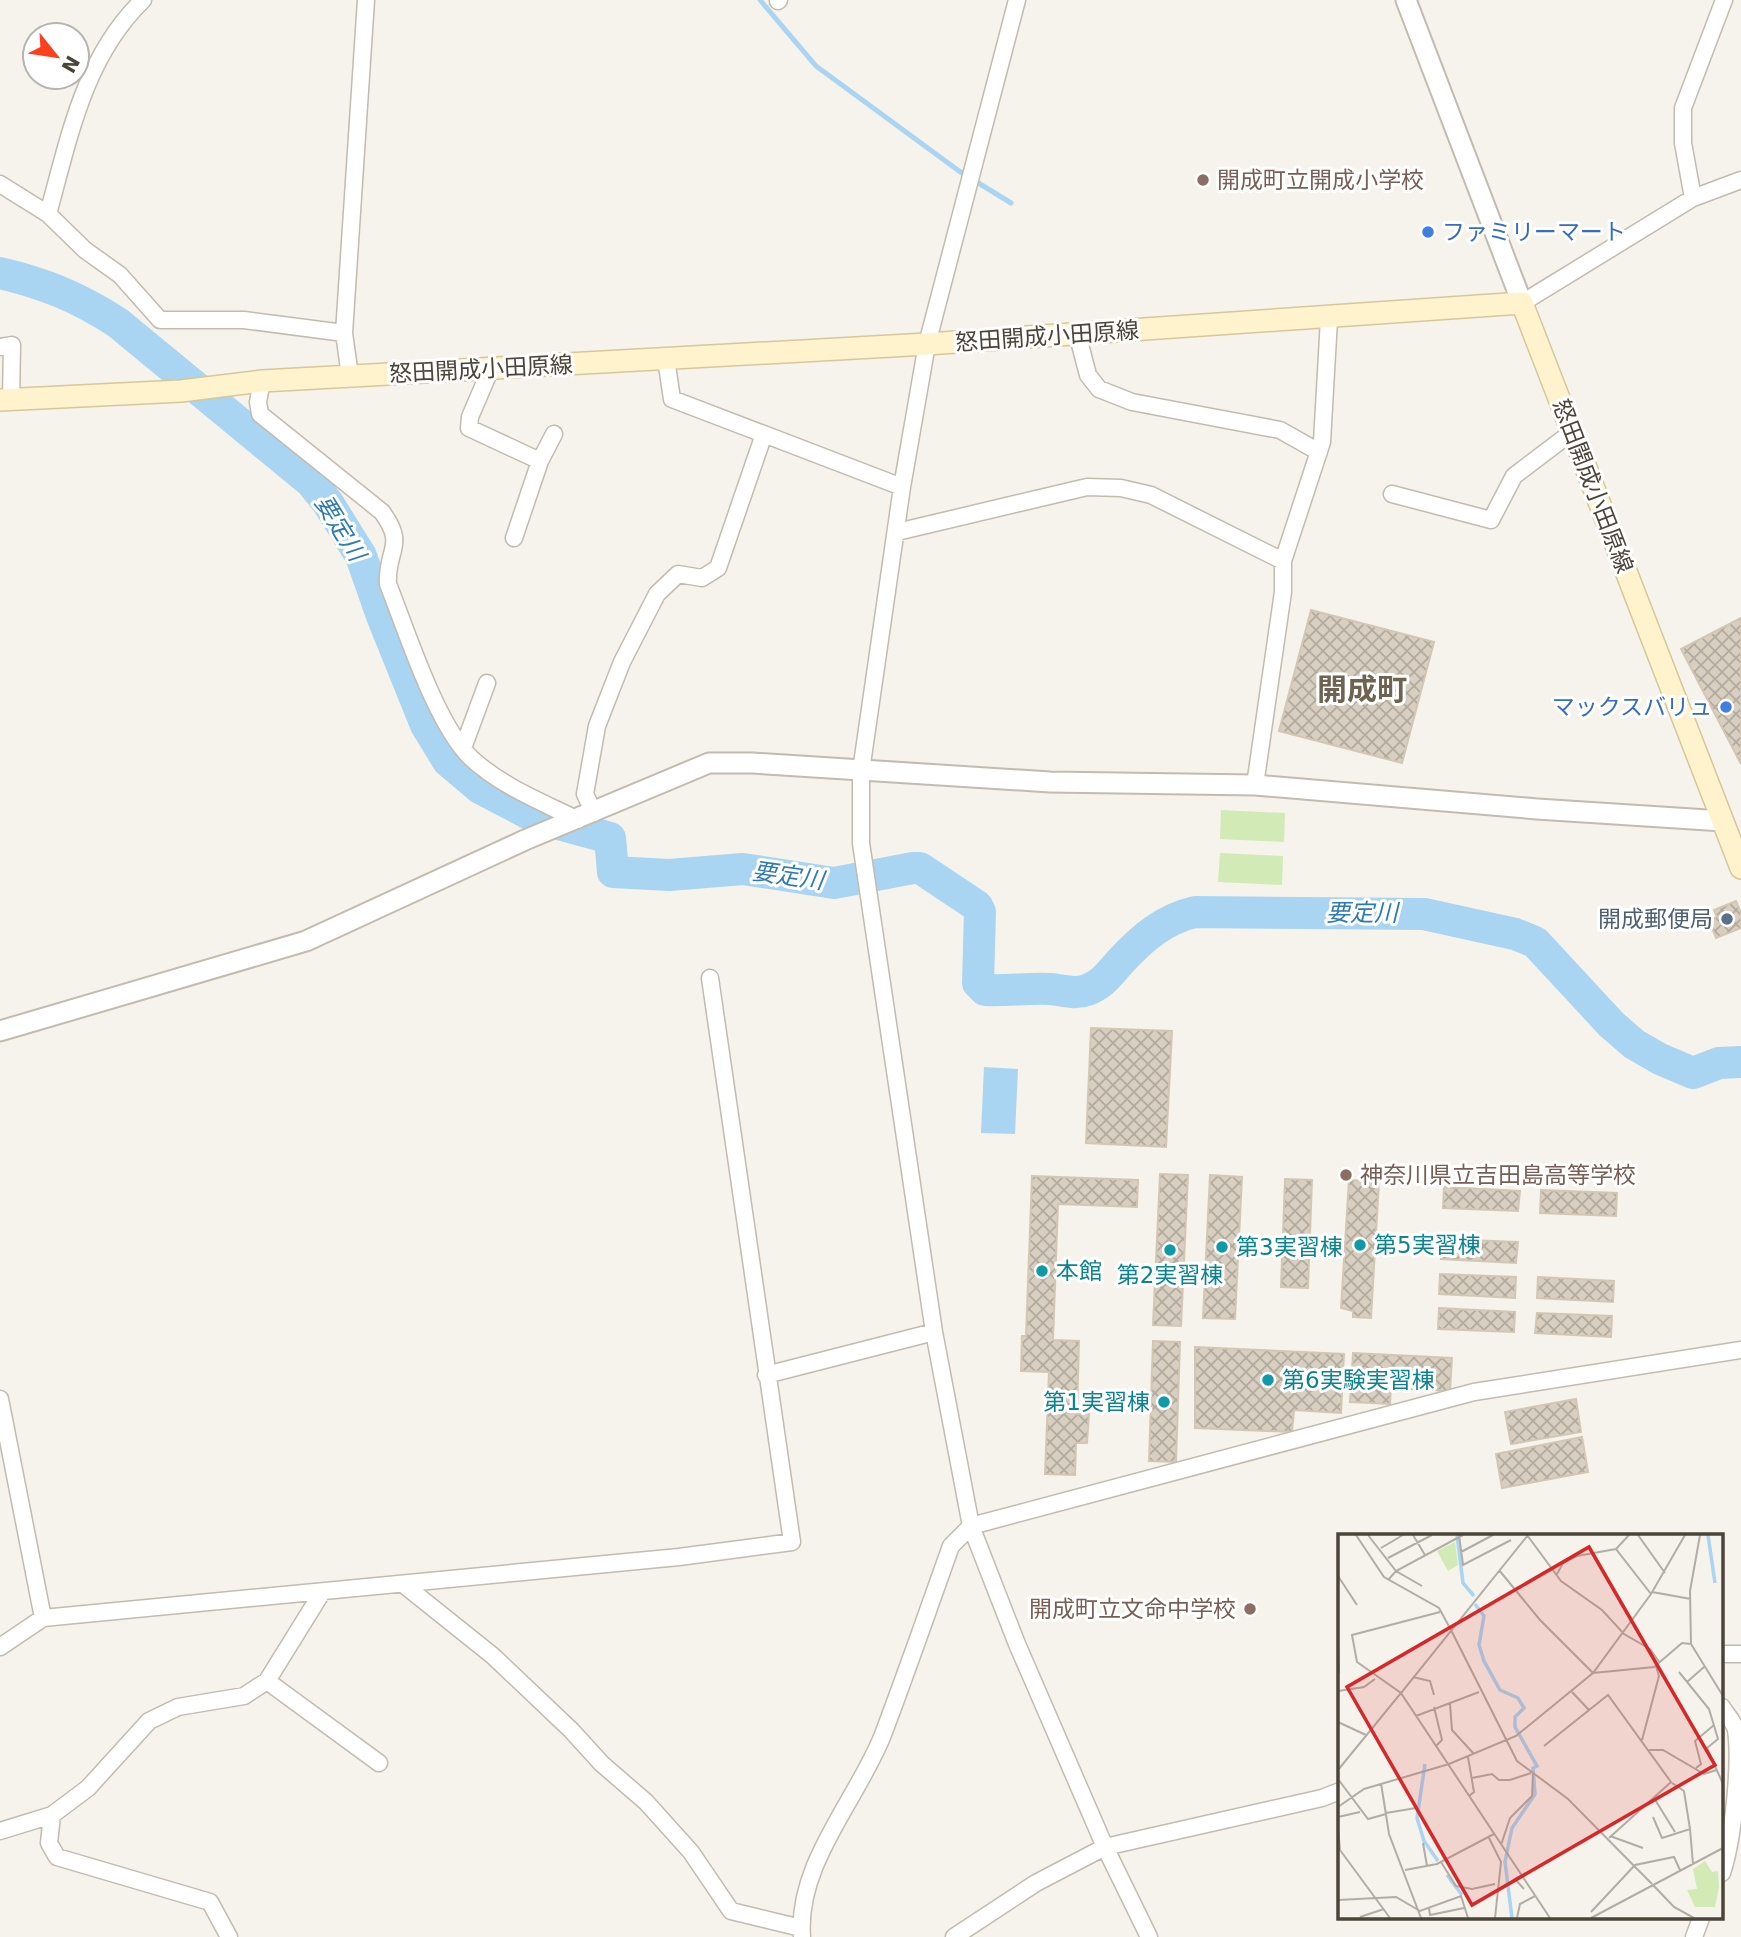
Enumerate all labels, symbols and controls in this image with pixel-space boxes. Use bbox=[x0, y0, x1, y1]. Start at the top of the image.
north arrow bbox=[21, 21, 91, 91]
text: N bbox=[57, 52, 84, 77]
place label: 開成町立開成小学校 bbox=[1217, 167, 1424, 193]
marker: 開成町立開成小学校 bbox=[1195, 172, 1211, 188]
place label: ファミリーマート bbox=[1442, 219, 1626, 245]
marker: ファミリーマート bbox=[1420, 224, 1436, 240]
street label: 怒田開成小田原線 bbox=[954, 317, 1140, 355]
street label: 怒田開成小田原線 bbox=[388, 351, 574, 387]
street label: 怒田開成小田原線 bbox=[1548, 395, 1638, 577]
water label: 要定川 bbox=[309, 490, 373, 568]
district label: 開成町 bbox=[1317, 672, 1407, 707]
place label: マックスバリュ bbox=[1552, 694, 1712, 720]
marker: マックスバリュ bbox=[1718, 699, 1734, 715]
water label: 要定川 bbox=[750, 857, 829, 895]
water label: 要定川 bbox=[1326, 899, 1401, 927]
place label: 開成郵便局 bbox=[1598, 906, 1713, 932]
marker: 開成郵便局 bbox=[1719, 911, 1735, 927]
place label: 神奈川県立吉田島高等学校 bbox=[1360, 1162, 1636, 1188]
marker: 神奈川県立吉田島高等学校 bbox=[1338, 1167, 1354, 1183]
place label: 第5実習棟 bbox=[1374, 1232, 1481, 1258]
place label: 第3実習棟 bbox=[1236, 1234, 1343, 1260]
marker: 第5実習棟 bbox=[1352, 1237, 1368, 1253]
marker: 第3実習棟 bbox=[1214, 1239, 1230, 1255]
marker: 第2実習棟 bbox=[1162, 1242, 1178, 1258]
place label: 本館 bbox=[1056, 1258, 1102, 1284]
place label: 第2実習棟 bbox=[1117, 1262, 1223, 1288]
marker: 本館 bbox=[1034, 1263, 1050, 1279]
place label: 第6実験実習棟 bbox=[1282, 1367, 1435, 1393]
marker: 第6実験実習棟 bbox=[1260, 1372, 1276, 1388]
place label: 第1実習棟 bbox=[1043, 1389, 1150, 1415]
marker: 第1実習棟 bbox=[1156, 1394, 1172, 1410]
inset map bbox=[1338, 1534, 1724, 1920]
place label: 開成町立文命中学校 bbox=[1029, 1596, 1236, 1622]
marker: 開成町立文命中学校 bbox=[1242, 1601, 1258, 1617]

